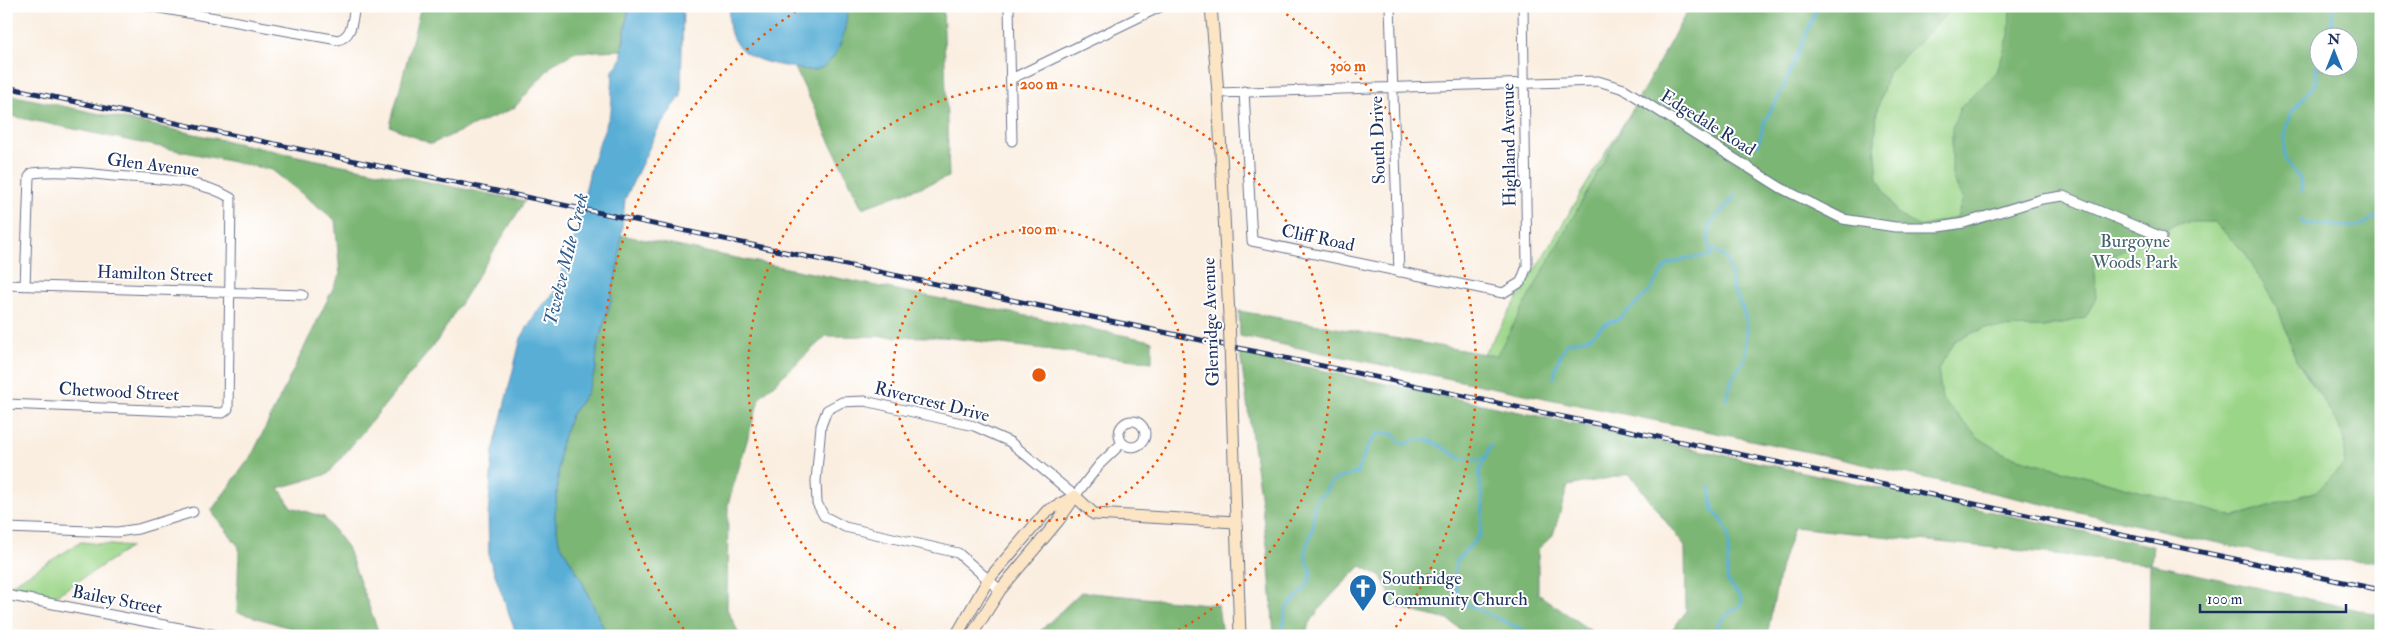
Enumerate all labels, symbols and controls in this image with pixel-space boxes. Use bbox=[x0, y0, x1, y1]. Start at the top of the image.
north arrow bbox=[2310, 28, 2360, 78]
text: N bbox=[2327, 31, 2341, 48]
text: 300 m bbox=[1330, 57, 1366, 76]
text: 200 m bbox=[1020, 75, 1058, 94]
street label: Highland Avenue bbox=[1496, 82, 1522, 207]
street label: Edgedale Road bbox=[1656, 85, 1760, 161]
street label: South Drive bbox=[1365, 95, 1391, 184]
street label: Glen Avenue bbox=[106, 148, 201, 182]
water label: Twelve Mile Creek bbox=[538, 190, 594, 328]
street label: Cliff Road bbox=[1279, 219, 1357, 257]
text: 100 m bbox=[1021, 220, 1057, 239]
park label: Burgoyne Woods Park bbox=[2091, 230, 2178, 274]
street label: Glenridge Avenue bbox=[1197, 257, 1225, 387]
street label: Hamilton Street bbox=[96, 260, 214, 288]
centre of rings bbox=[1030, 366, 1048, 384]
street label: Chetwood Street bbox=[58, 377, 180, 407]
street label: Rivercrest Drive bbox=[872, 377, 992, 428]
place label: Southridge Community Church bbox=[1382, 567, 1528, 611]
church icon: Southridge Community Church bbox=[1348, 573, 1378, 612]
street label: Bailey Street bbox=[70, 580, 164, 620]
scale bar bbox=[2200, 582, 2346, 614]
text: 100 m bbox=[2207, 590, 2243, 609]

